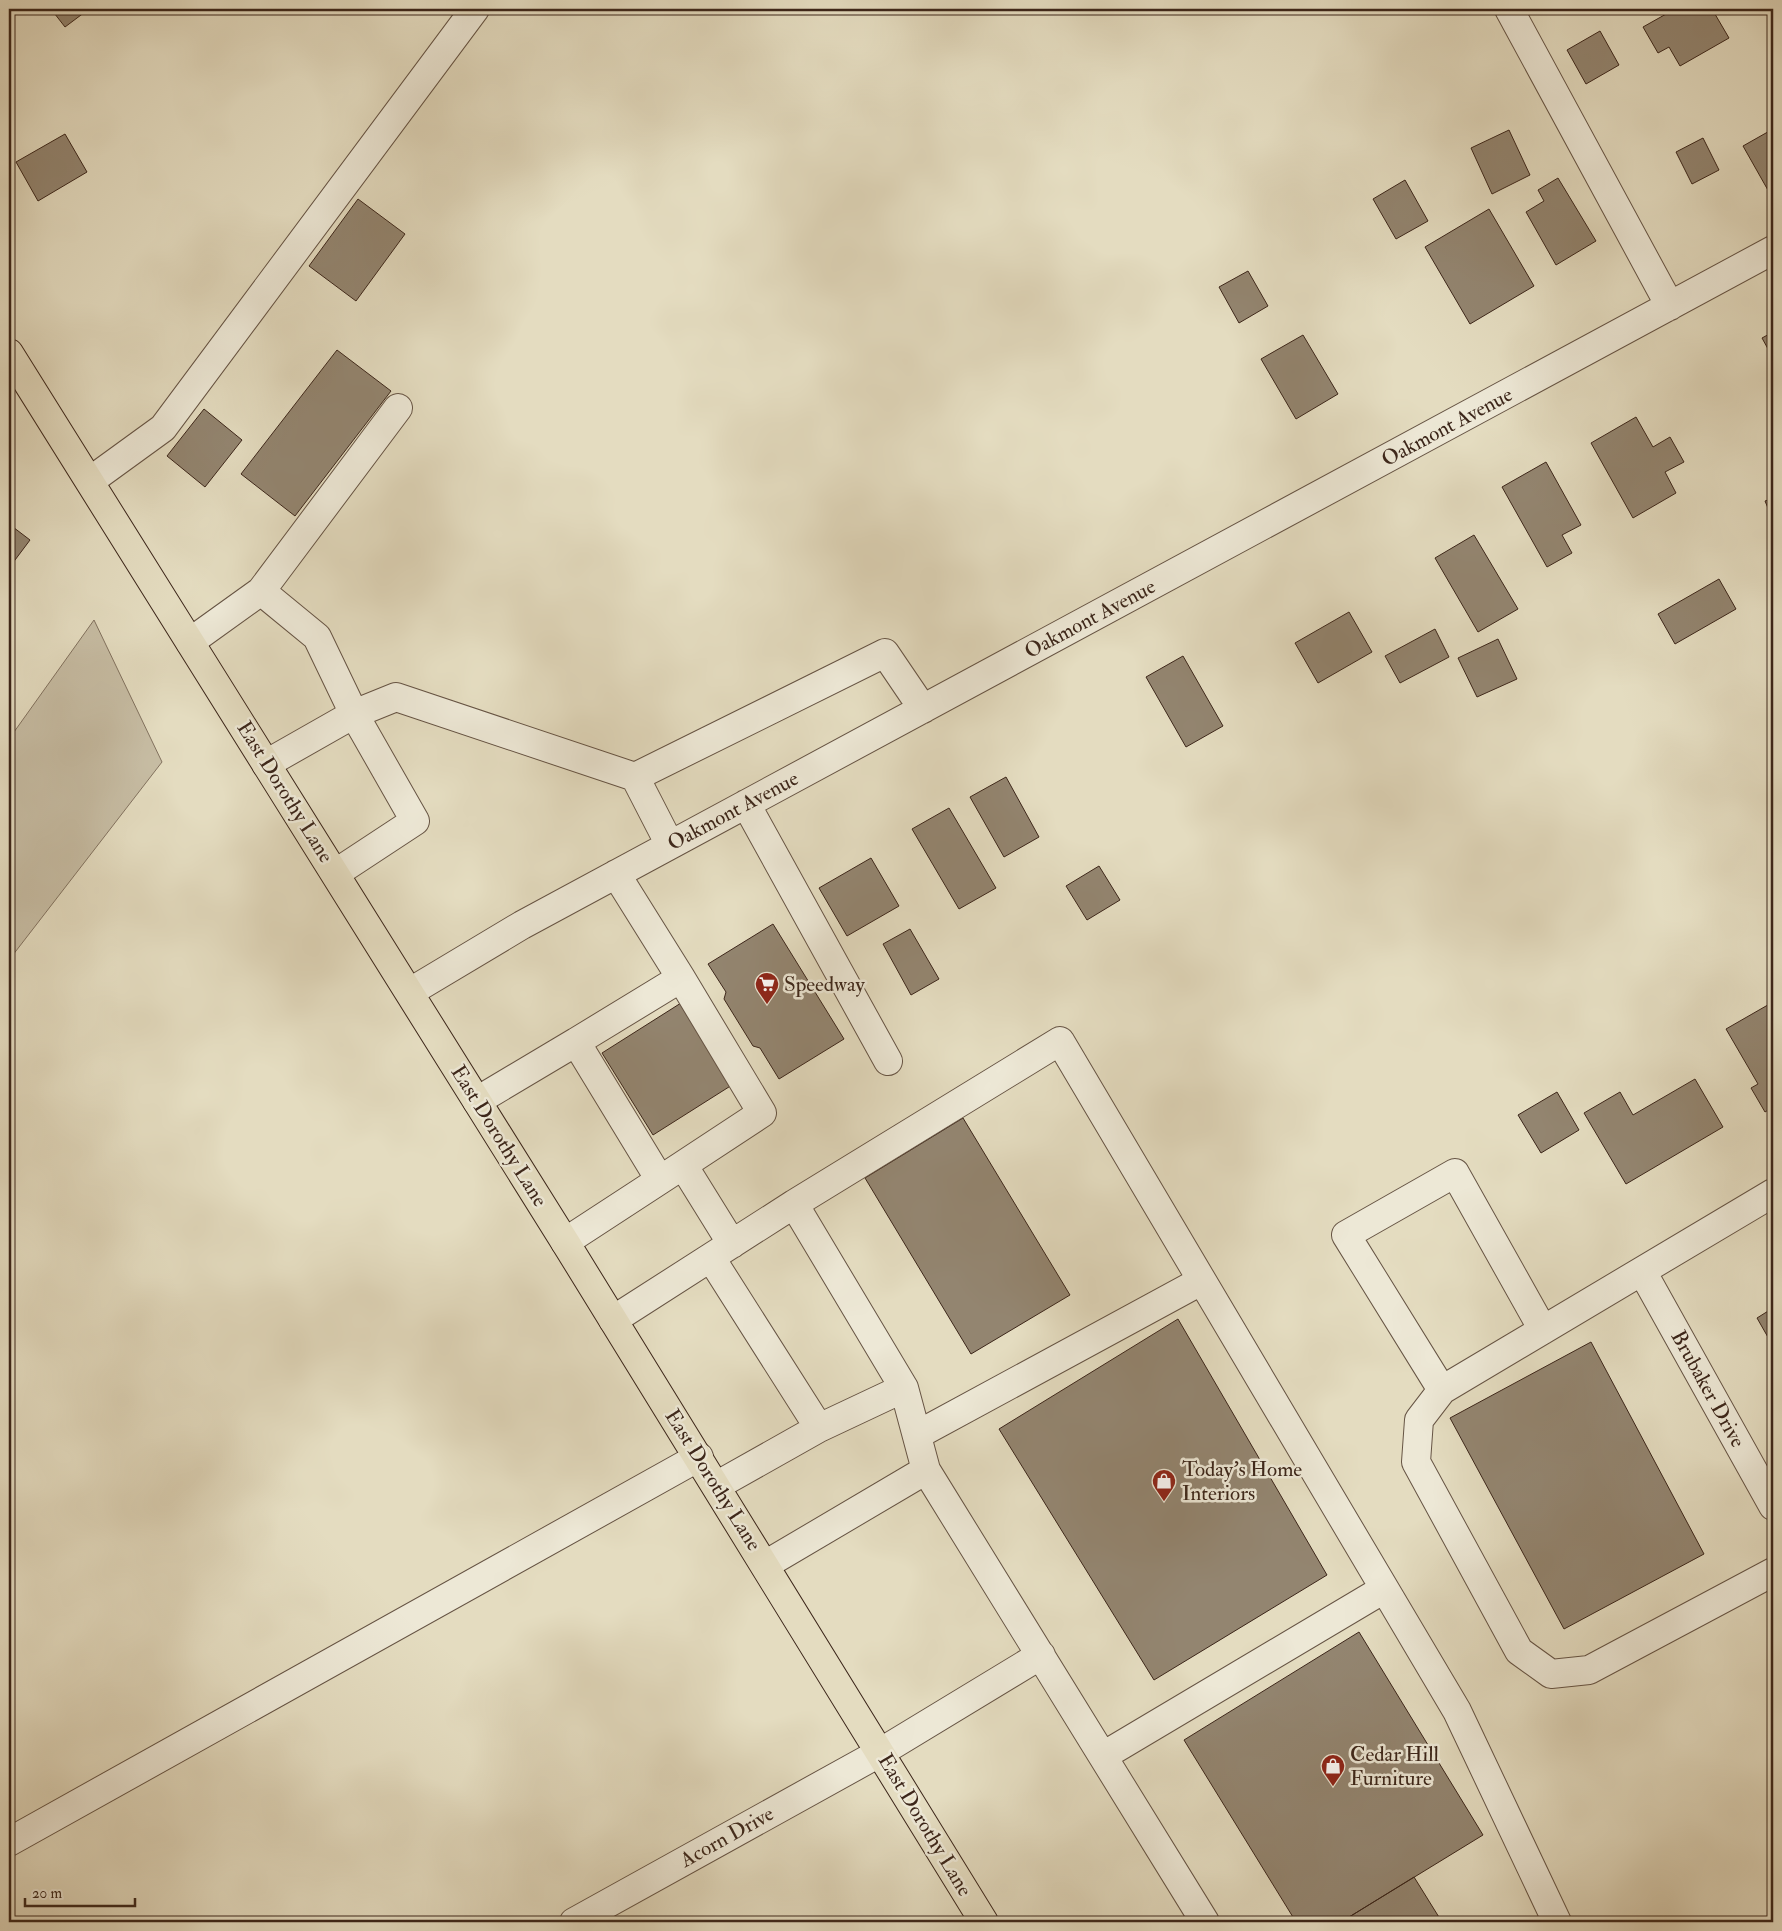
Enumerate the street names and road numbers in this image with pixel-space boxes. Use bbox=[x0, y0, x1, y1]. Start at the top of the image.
street label: Oakmont Avenue bbox=[1377, 381, 1517, 473]
street label: Oakmont Avenue bbox=[1020, 573, 1160, 665]
street label: East Dorothy Lane bbox=[231, 716, 339, 868]
street label: Oakmont Avenue bbox=[663, 765, 803, 857]
street label: East Dorothy Lane bbox=[445, 1060, 553, 1212]
street label: Brubaker Drive bbox=[1665, 1326, 1751, 1453]
street label: East Dorothy Lane bbox=[659, 1404, 767, 1556]
street label: East Dorothy Lane bbox=[872, 1749, 978, 1902]
street label: Acorn Drive bbox=[675, 1800, 779, 1874]

